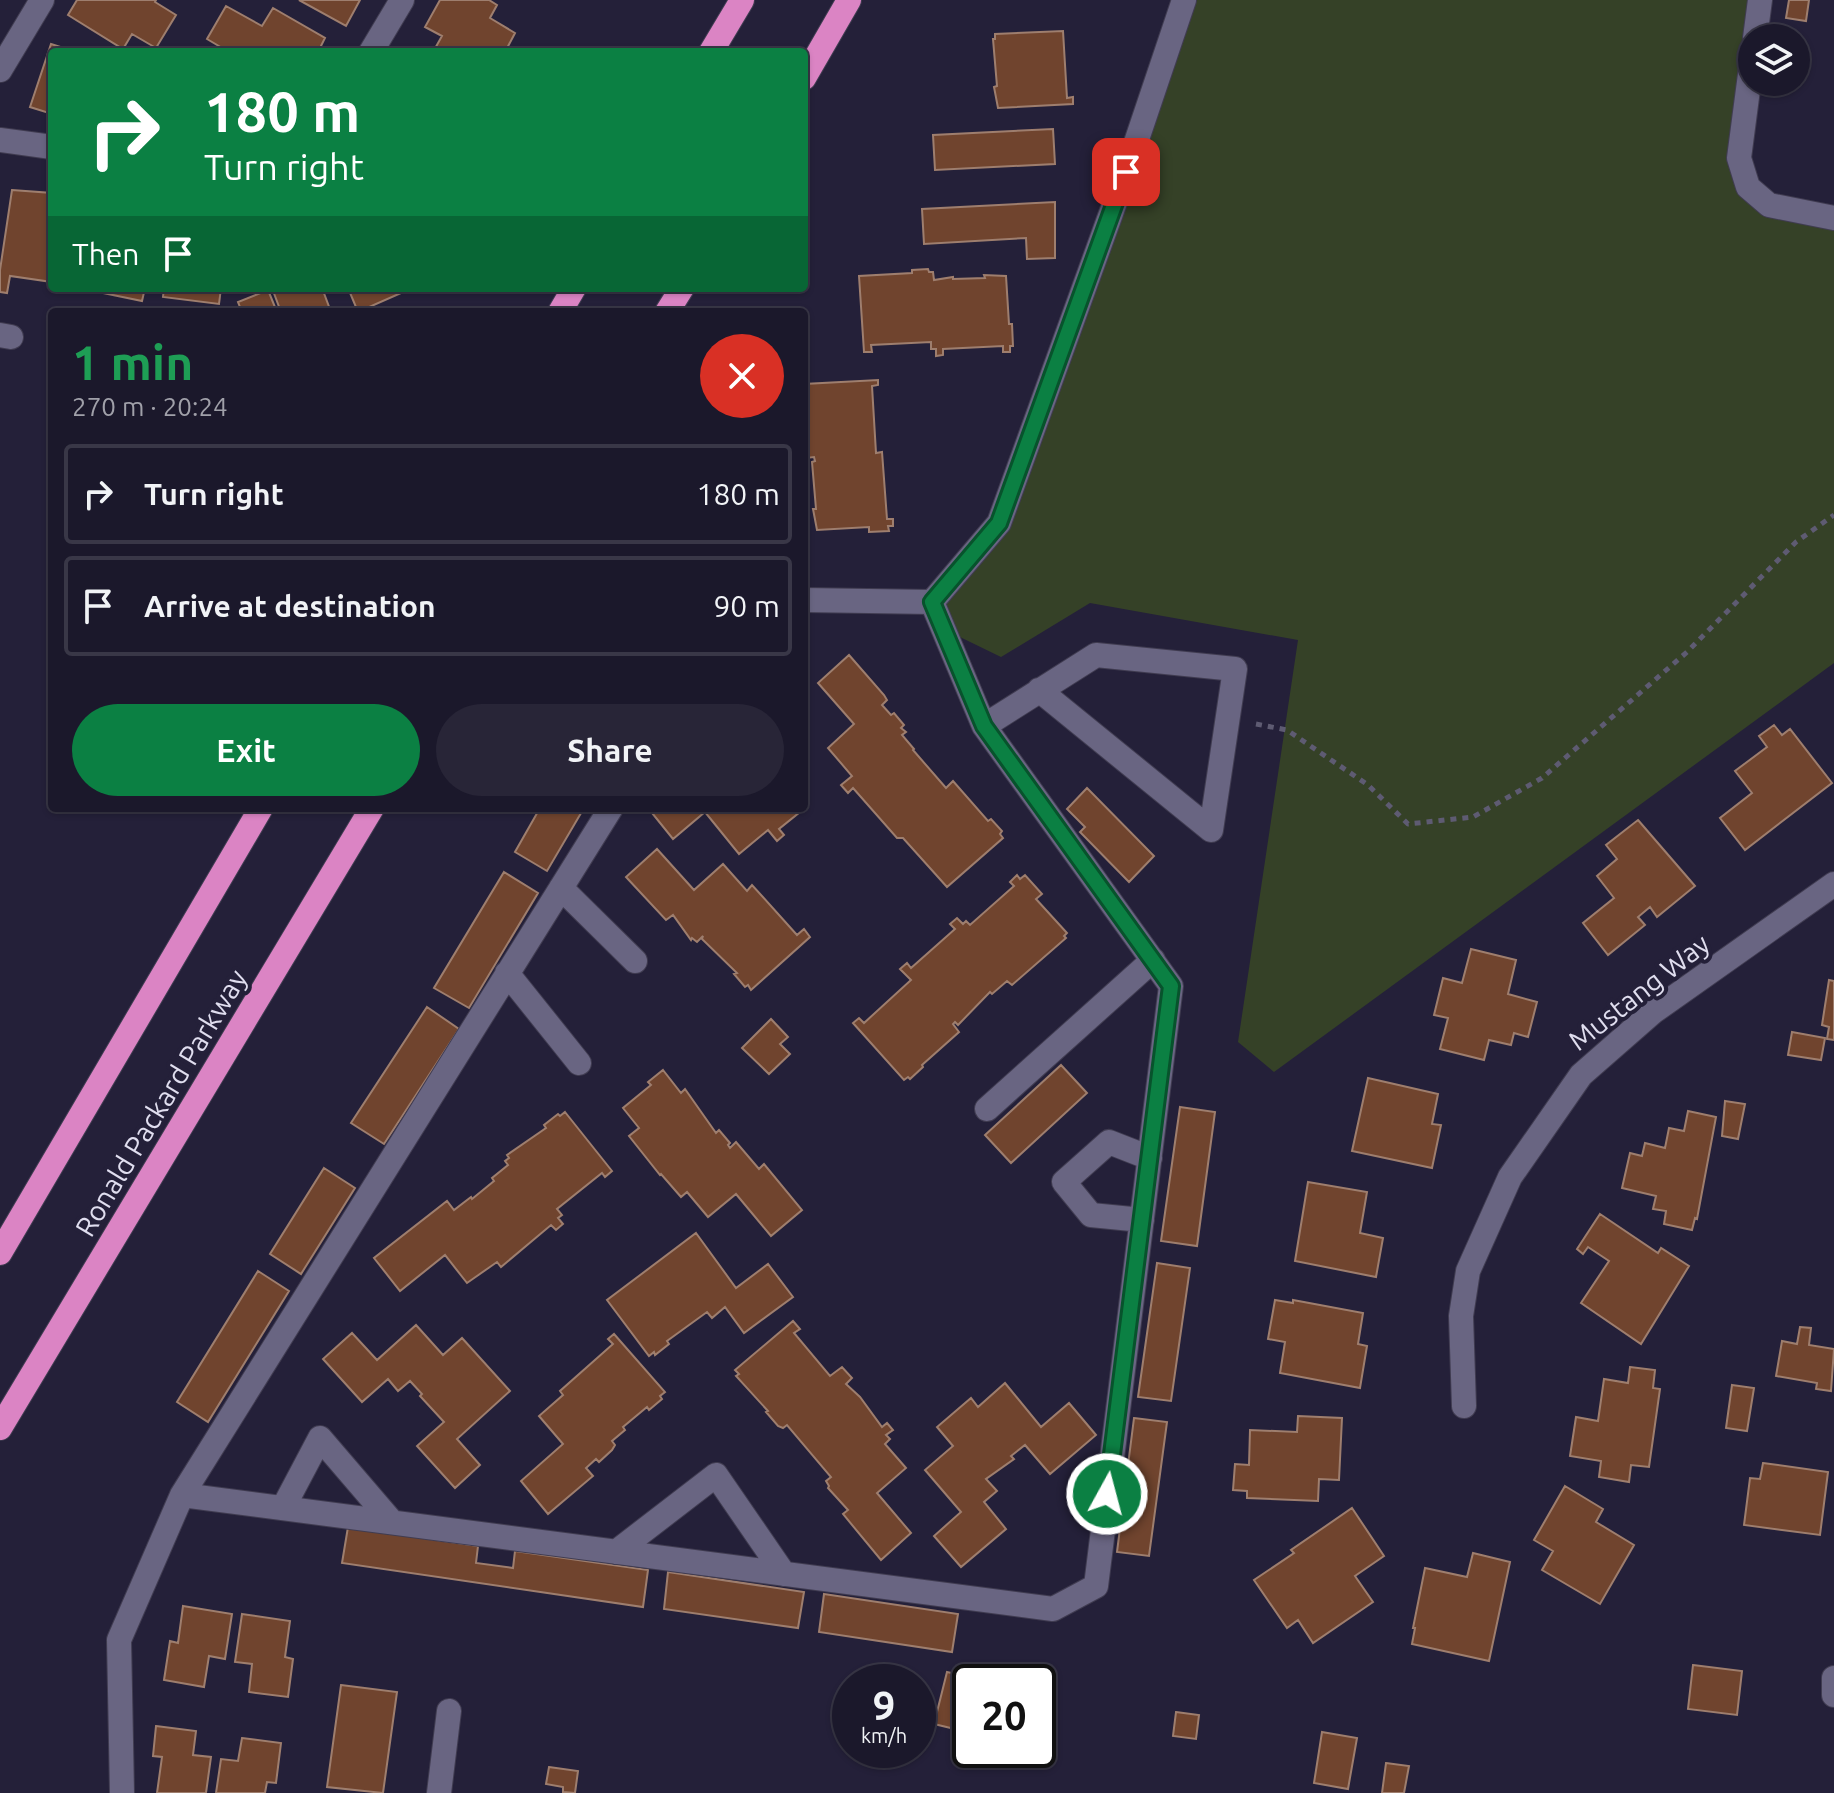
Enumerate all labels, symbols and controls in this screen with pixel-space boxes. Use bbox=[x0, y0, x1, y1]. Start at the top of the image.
map controls bbox=[1738, 24, 1810, 96]
button: layers bbox=[1738, 24, 1810, 96]
icon: right bbox=[72, 80, 176, 184]
text: 180 m bbox=[204, 80, 360, 143]
pin bbox=[1092, 138, 1160, 206]
text: Turn right bbox=[204, 146, 364, 187]
icon: arrive bbox=[1104, 150, 1148, 194]
icon: arrive bbox=[156, 232, 200, 276]
text: Then bbox=[72, 237, 140, 271]
button: close bbox=[700, 334, 784, 418]
text: 1 min bbox=[72, 335, 193, 389]
text: 270 m · 20:24 bbox=[72, 392, 228, 421]
icon: right bbox=[76, 472, 120, 516]
text: Turn right bbox=[144, 477, 284, 511]
text: 180 m bbox=[696, 477, 780, 511]
icon: arrive bbox=[76, 584, 120, 628]
text: Arrive at destination bbox=[144, 589, 436, 623]
text: 90 m bbox=[713, 589, 780, 623]
button: Exit bbox=[72, 704, 420, 796]
button: Share bbox=[436, 704, 784, 796]
street label: Mustang Way bbox=[1562, 927, 1715, 1056]
street label: Ronald Packard Parkway bbox=[69, 964, 252, 1242]
position arrow bbox=[1065, 1452, 1149, 1536]
speed limit sign: 20 bbox=[952, 1664, 1056, 1768]
text: 9 bbox=[873, 1683, 895, 1728]
text: km/h bbox=[861, 1724, 907, 1747]

